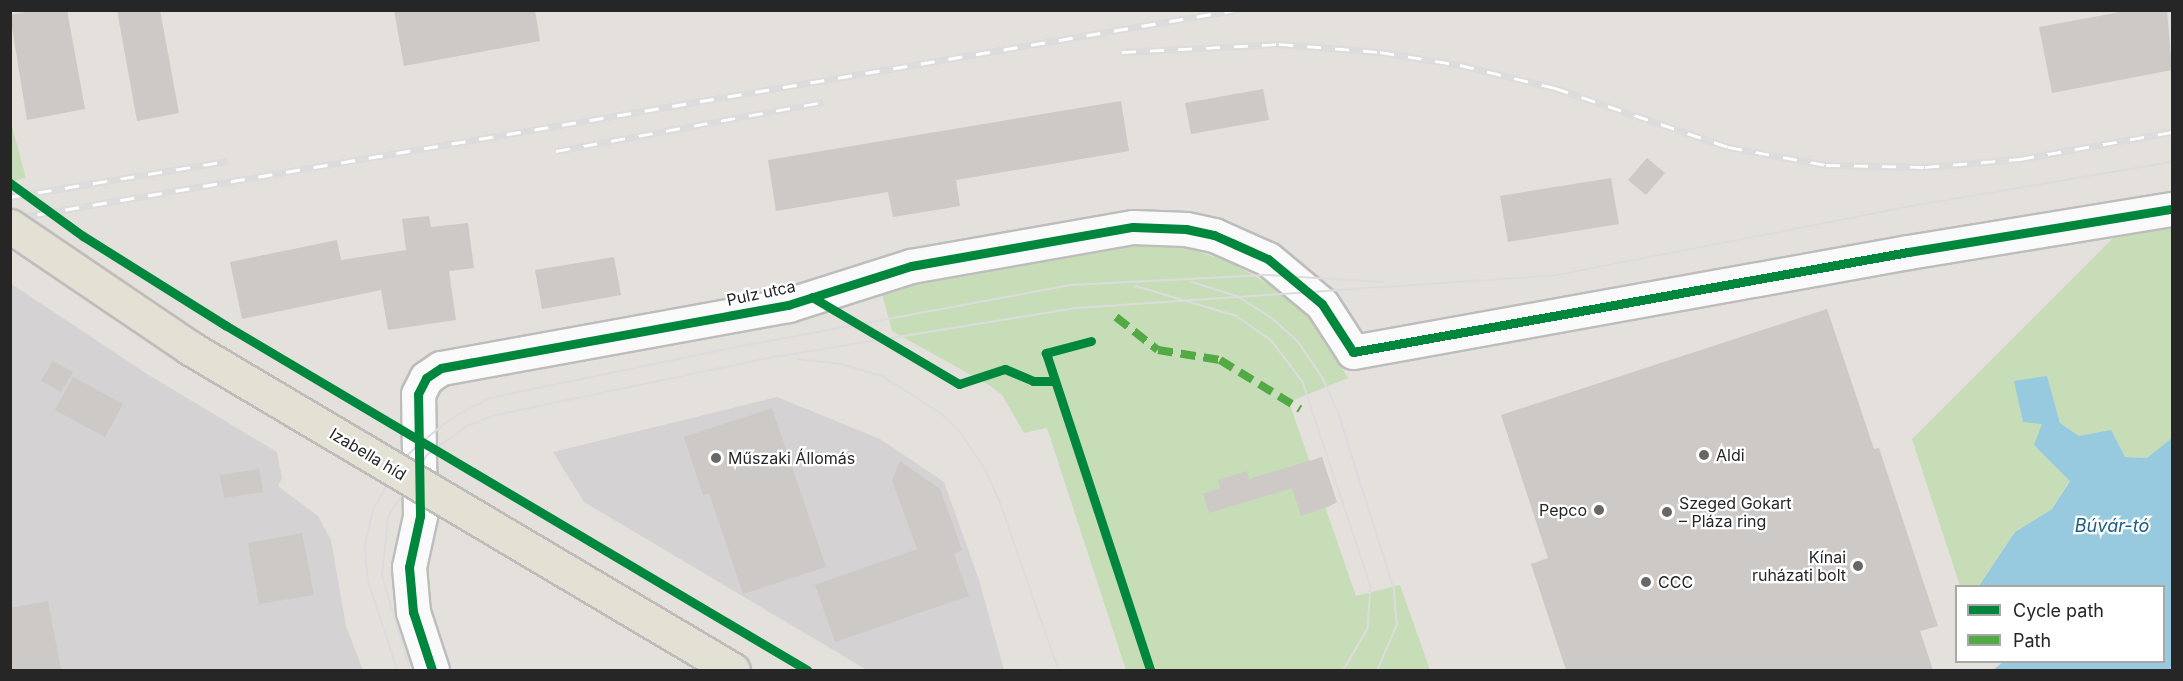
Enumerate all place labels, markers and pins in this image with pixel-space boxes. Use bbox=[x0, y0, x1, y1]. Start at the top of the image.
place label: Aldi bbox=[1716, 445, 1745, 465]
place label: Műszaki Állomás bbox=[728, 448, 855, 468]
marker: Aldi bbox=[1697, 448, 1711, 462]
marker: Műszaki Állomás bbox=[709, 451, 723, 465]
place label: Szeged Gokart – Pláza ring bbox=[1679, 493, 1791, 531]
place label: Pepco bbox=[1539, 500, 1587, 520]
marker: Pepco bbox=[1592, 503, 1606, 517]
marker: Szeged Gokart – Pláza ring bbox=[1660, 505, 1674, 519]
place label: Kínai ruházati bolt bbox=[1752, 547, 1846, 585]
marker: Kínai ruházati bolt bbox=[1851, 559, 1865, 573]
place label: CCC bbox=[1658, 572, 1693, 592]
marker: CCC bbox=[1639, 575, 1653, 589]

